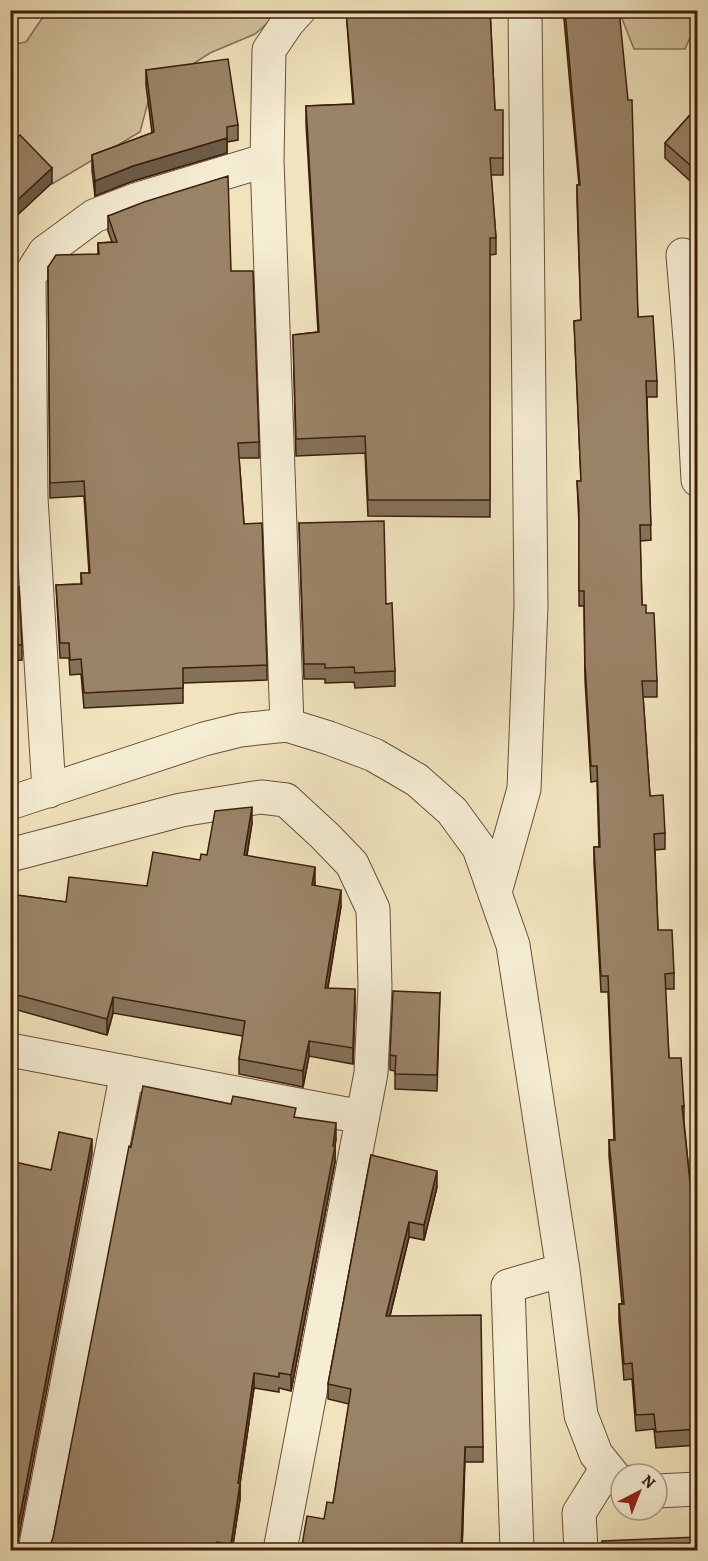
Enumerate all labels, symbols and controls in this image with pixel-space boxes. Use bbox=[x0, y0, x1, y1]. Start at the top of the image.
north arrow bbox=[609, 1462, 669, 1522]
text: N bbox=[637, 1470, 660, 1494]

